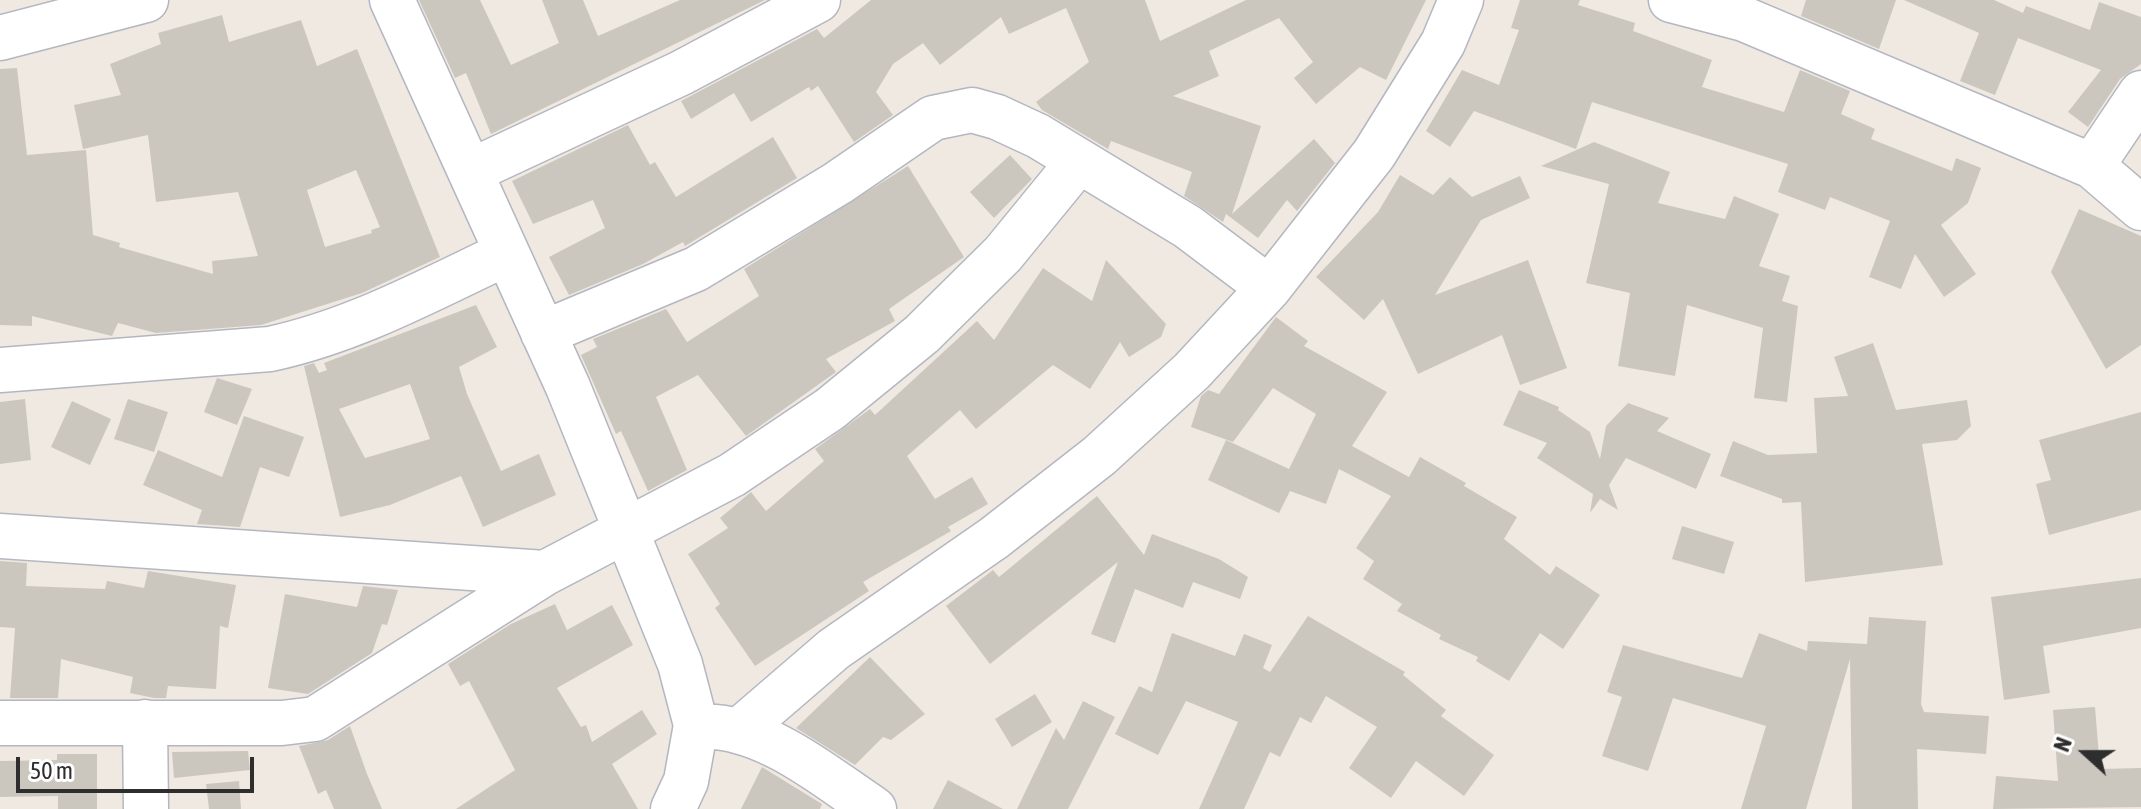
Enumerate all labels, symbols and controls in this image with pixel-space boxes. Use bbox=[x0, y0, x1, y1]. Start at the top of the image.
north arrow bbox=[2045, 713, 2125, 793]
text: N bbox=[2048, 734, 2077, 755]
scale bar bbox=[20, 741, 258, 791]
text: 50 m bbox=[30, 757, 73, 784]

